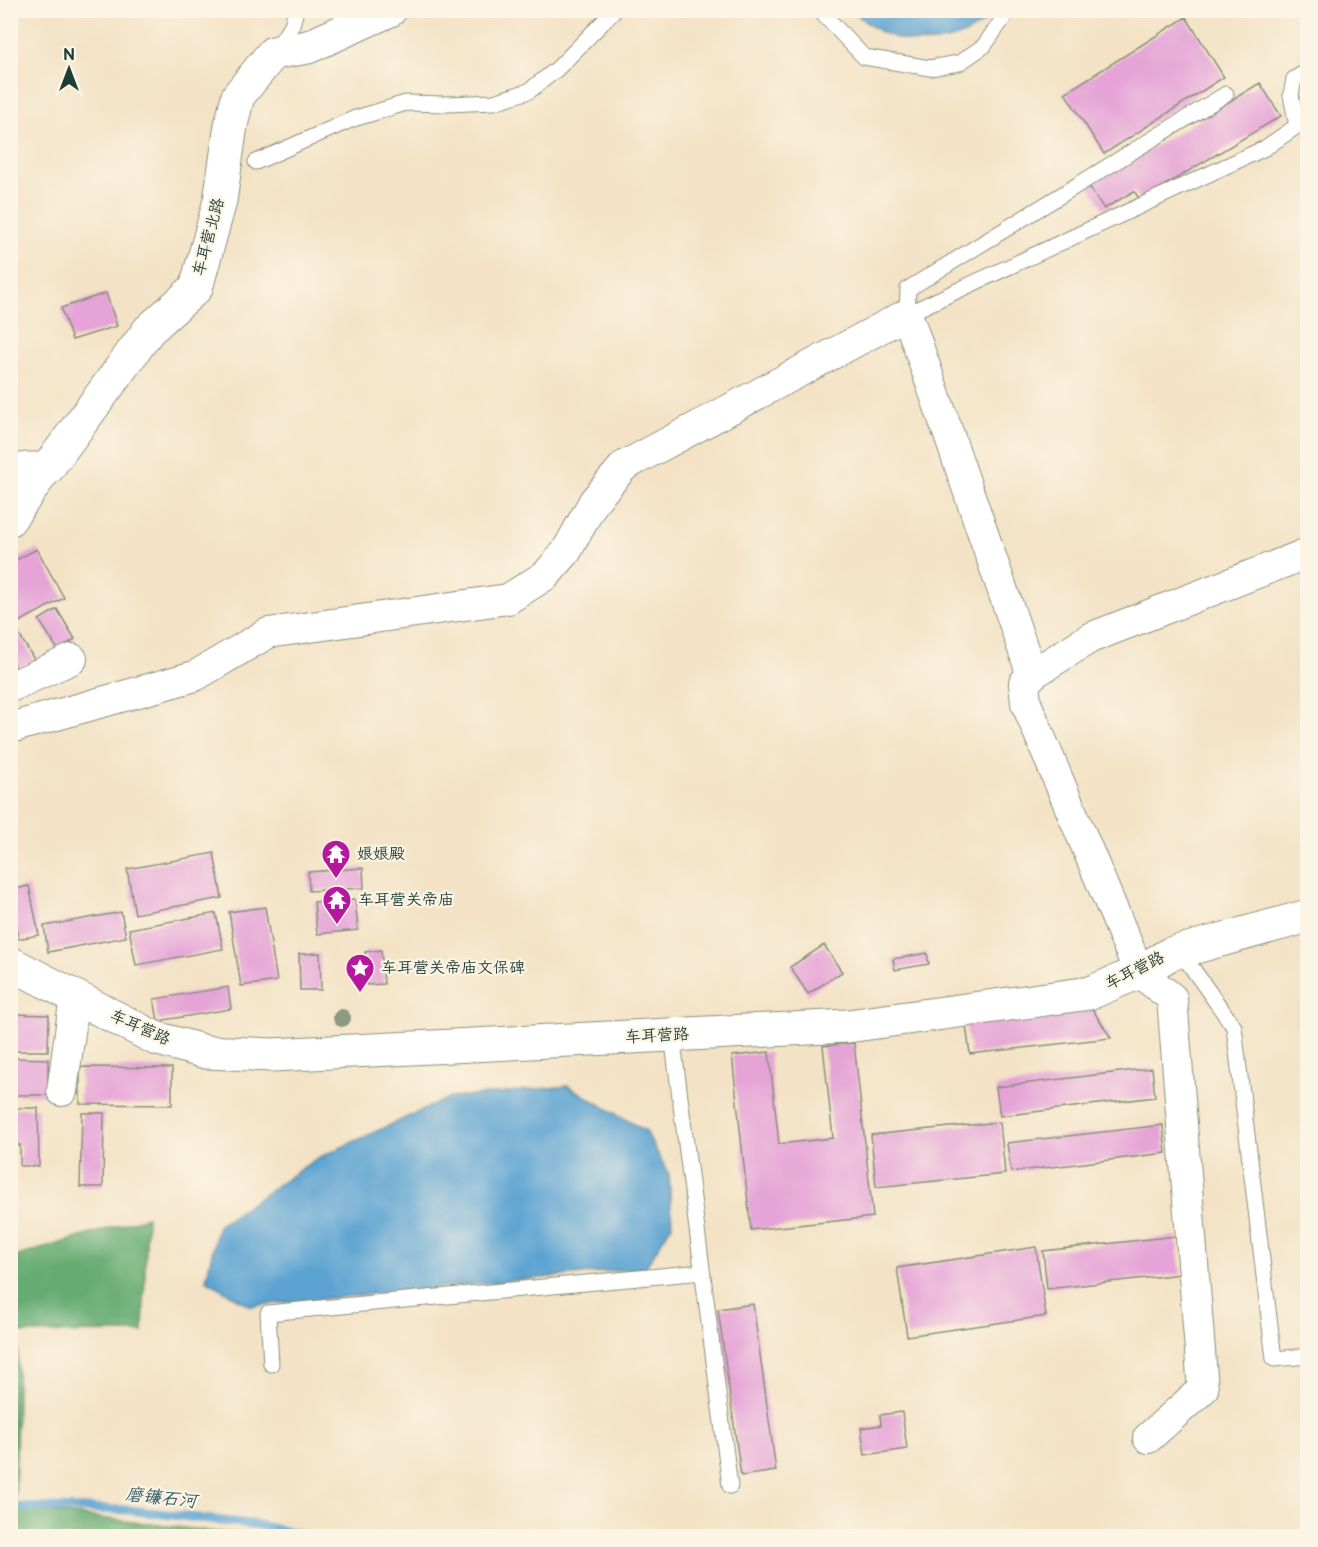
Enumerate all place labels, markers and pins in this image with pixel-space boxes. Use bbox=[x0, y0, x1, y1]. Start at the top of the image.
temple icon: 娘娘殿 bbox=[320, 838, 352, 880]
place label: 娘娘殿 bbox=[357, 845, 405, 864]
temple icon: 车耳营关帝庙 bbox=[321, 884, 353, 926]
place label: 车耳营关帝庙 bbox=[358, 891, 454, 910]
place icon: 车耳营关帝庙文保碑 bbox=[344, 952, 376, 994]
place label: 车耳营关帝庙文保碑 bbox=[381, 959, 525, 978]

